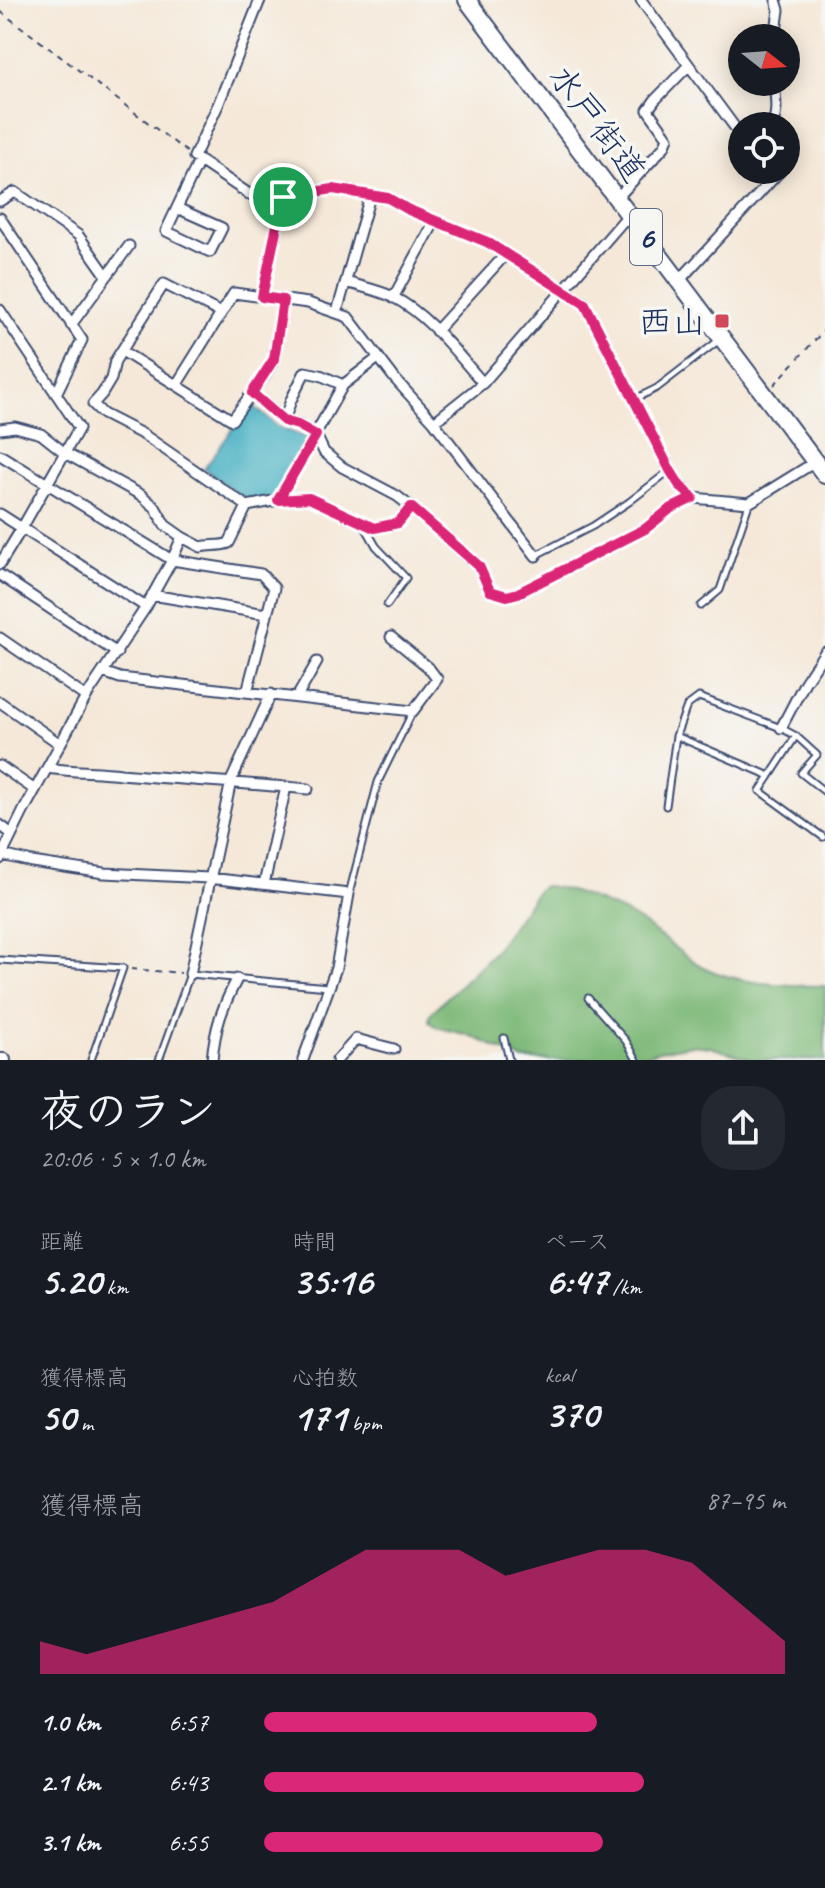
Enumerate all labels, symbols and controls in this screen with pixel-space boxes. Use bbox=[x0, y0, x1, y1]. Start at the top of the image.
north arrow bbox=[728, 24, 800, 96]
map controls bbox=[728, 24, 800, 184]
street label: 水戸街道 bbox=[540, 56, 656, 191]
button: locate bbox=[728, 112, 800, 184]
pin bbox=[249, 163, 317, 231]
icon: arrive bbox=[261, 175, 305, 219]
road number: 6 bbox=[630, 209, 662, 265]
place label: 西山 bbox=[638, 300, 706, 343]
marker: 西山 bbox=[713, 312, 731, 330]
text: 夜のラン bbox=[40, 1084, 216, 1139]
button: share bbox=[701, 1086, 785, 1170]
text: 20:06 · 5 × 1.0 km bbox=[40, 1142, 206, 1175]
text: 距離 bbox=[40, 1228, 84, 1256]
text: 時間 bbox=[292, 1228, 336, 1256]
text: ペース bbox=[545, 1228, 609, 1256]
text: 5.20 bbox=[40, 1256, 101, 1306]
text: 35:16 bbox=[292, 1256, 372, 1306]
text: 6:47 bbox=[545, 1256, 607, 1306]
text: km bbox=[101, 1273, 128, 1301]
text: /km bbox=[607, 1273, 641, 1301]
text: kcal bbox=[545, 1361, 574, 1389]
text: 獲得標高 bbox=[40, 1364, 128, 1392]
text: 心拍数 bbox=[292, 1364, 358, 1392]
text: 370 bbox=[545, 1389, 599, 1439]
text: 50 bbox=[40, 1392, 75, 1442]
text: 171 bbox=[292, 1392, 346, 1442]
text: m bbox=[75, 1409, 93, 1437]
text: bpm bbox=[346, 1409, 382, 1437]
text: 87–95 m bbox=[706, 1484, 785, 1517]
text: 獲得標高 bbox=[40, 1489, 144, 1522]
text: 1.0 km bbox=[40, 1706, 100, 1739]
text: 6:57 bbox=[168, 1706, 208, 1739]
text: 2.1 km bbox=[40, 1766, 100, 1799]
text: 6:43 bbox=[168, 1766, 208, 1799]
text: 3.1 km bbox=[40, 1826, 100, 1859]
text: 6:55 bbox=[168, 1826, 208, 1859]

